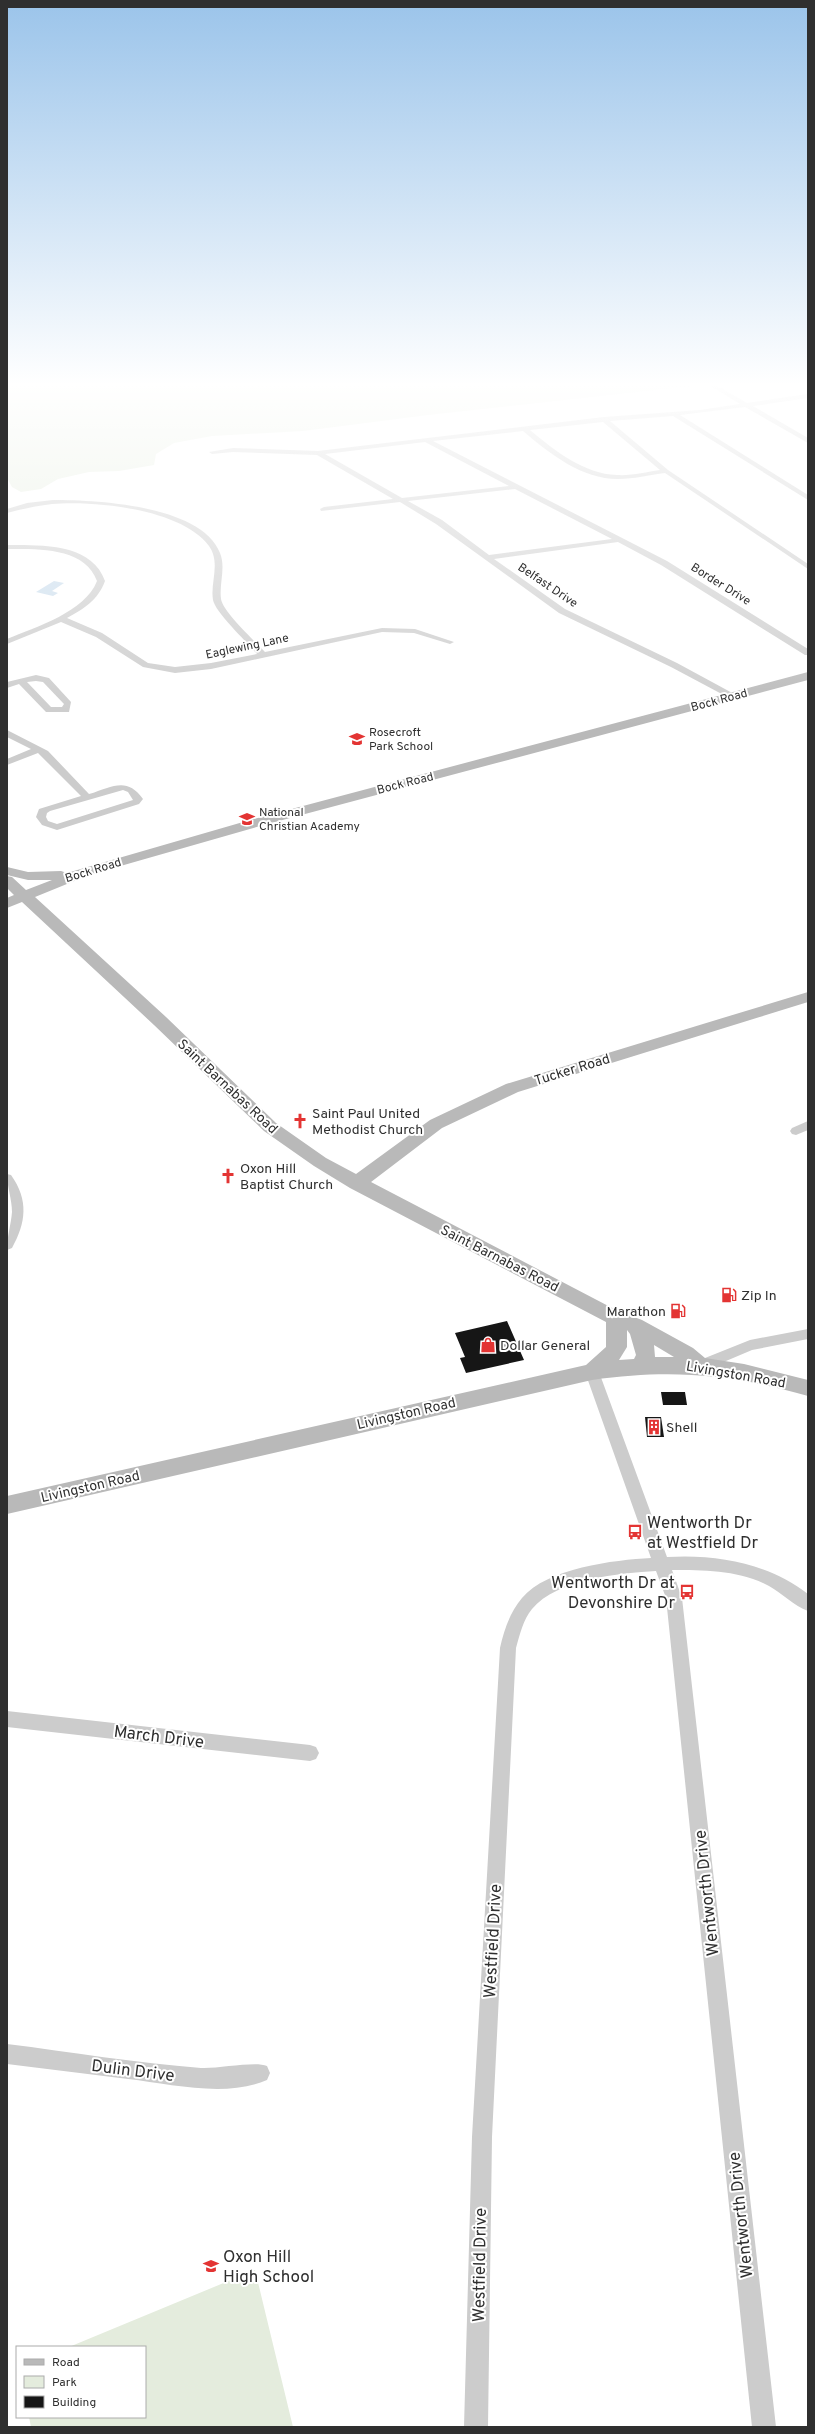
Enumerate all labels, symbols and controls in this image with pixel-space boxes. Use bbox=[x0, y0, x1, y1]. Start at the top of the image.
street label: Belfast Drive bbox=[514, 560, 581, 612]
street label: Border Drive bbox=[687, 560, 754, 610]
street label: Eaglewing Lane bbox=[204, 630, 290, 664]
street label: Bock Road bbox=[689, 686, 749, 716]
place label: Rosecroft Park School bbox=[369, 725, 433, 755]
school or university icon: Rosecroft Park School bbox=[348, 730, 366, 748]
street label: Bock Road bbox=[375, 769, 435, 799]
place label: National Christian Academy bbox=[259, 805, 360, 835]
school or university icon: National Christian Academy bbox=[238, 810, 256, 828]
street label: Bock Road bbox=[63, 855, 123, 887]
street label: Saint Barnabas Road bbox=[173, 1036, 281, 1138]
street label: Tucker Road bbox=[533, 1051, 612, 1090]
place label: Saint Paul United Methodist Church bbox=[312, 1106, 423, 1139]
church icon: Saint Paul United Methodist Church bbox=[291, 1112, 309, 1130]
place label: Oxon Hill Baptist Church bbox=[240, 1161, 333, 1194]
church icon: Oxon Hill Baptist Church bbox=[219, 1167, 237, 1185]
street label: Saint Barnabas Road bbox=[437, 1222, 561, 1297]
fuel station icon: Zip In bbox=[720, 1286, 738, 1304]
place label: Zip In bbox=[741, 1288, 777, 1305]
fuel station icon: Marathon bbox=[669, 1302, 687, 1320]
place label: Marathon bbox=[607, 1304, 666, 1321]
shop icon: Dollar General bbox=[479, 1336, 497, 1354]
place label: Dollar General bbox=[500, 1338, 590, 1355]
street label: Livingston Road bbox=[685, 1358, 787, 1393]
street label: Livingston Road bbox=[355, 1395, 457, 1434]
building icon: Shell bbox=[645, 1418, 663, 1436]
place label: Shell bbox=[666, 1420, 697, 1437]
street label: Livingston Road bbox=[39, 1468, 141, 1507]
place label: Wentworth Dr at Westfield Dr bbox=[647, 1513, 759, 1555]
bus stop icon: Wentworth Dr at Westfield Dr bbox=[626, 1523, 644, 1541]
place label: Wentworth Dr at Devonshire Dr bbox=[551, 1573, 675, 1615]
bus stop icon: Wentworth Dr at Devonshire Dr bbox=[678, 1583, 696, 1601]
street label: March Drive bbox=[112, 1722, 205, 1754]
street label: Wentworth Drive bbox=[690, 1829, 726, 1957]
street label: Westfield Drive bbox=[480, 1883, 508, 1999]
street label: Dulin Drive bbox=[90, 2056, 176, 2088]
street label: Wentworth Drive bbox=[724, 2151, 760, 2279]
street label: Westfield Drive bbox=[469, 2208, 493, 2322]
place label: Oxon Hill High School bbox=[223, 2247, 314, 2289]
school or university icon: Oxon Hill High School bbox=[202, 2257, 220, 2275]
legend bbox=[16, 2346, 146, 2418]
text: Road bbox=[52, 2355, 80, 2371]
text: Park bbox=[52, 2375, 77, 2391]
text: Building bbox=[52, 2395, 96, 2411]

